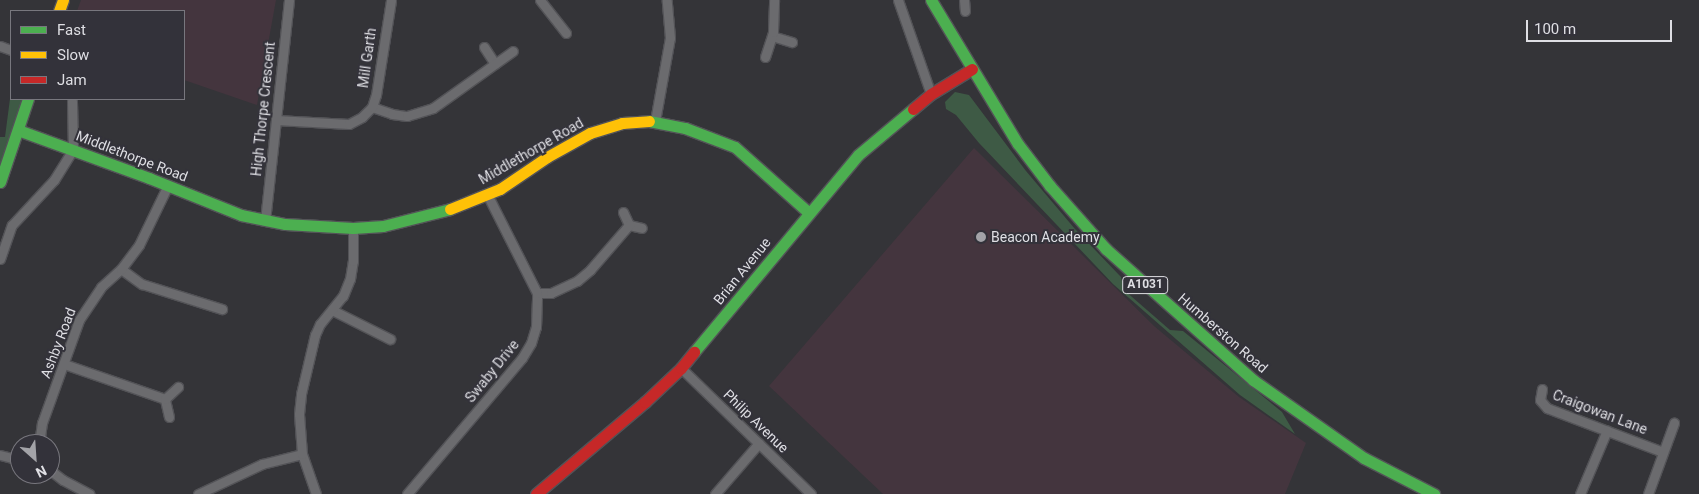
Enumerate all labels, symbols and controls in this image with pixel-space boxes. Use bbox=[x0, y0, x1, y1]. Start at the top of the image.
legend bbox=[10, 10, 185, 100]
scale bar bbox=[1529, 10, 1675, 42]
text: 100 m bbox=[1534, 20, 1576, 38]
text: Fast bbox=[57, 21, 86, 39]
street label: Mill Garth bbox=[354, 27, 380, 89]
street label: High Thorpe Crescent bbox=[248, 41, 278, 177]
text: Slow bbox=[57, 46, 89, 64]
text: Jam bbox=[57, 71, 87, 89]
street label: Middlethorpe Road bbox=[476, 114, 586, 188]
street label: Middlethorpe Road bbox=[74, 127, 190, 185]
place label: Beacon Academy bbox=[991, 229, 1100, 245]
marker: Beacon Academy bbox=[975, 231, 987, 243]
street label: Brian Avenue bbox=[710, 234, 774, 308]
road number: A1031 bbox=[1121, 276, 1169, 294]
street label: Humberston Road bbox=[1175, 290, 1271, 376]
street label: Ashby Road bbox=[37, 305, 79, 381]
street label: Swaby Drive bbox=[462, 336, 522, 406]
street label: Philip Avenue bbox=[720, 386, 792, 456]
street label: Craigowan Lane bbox=[1550, 386, 1650, 438]
north arrow bbox=[10, 434, 60, 484]
text: N bbox=[33, 462, 49, 481]

